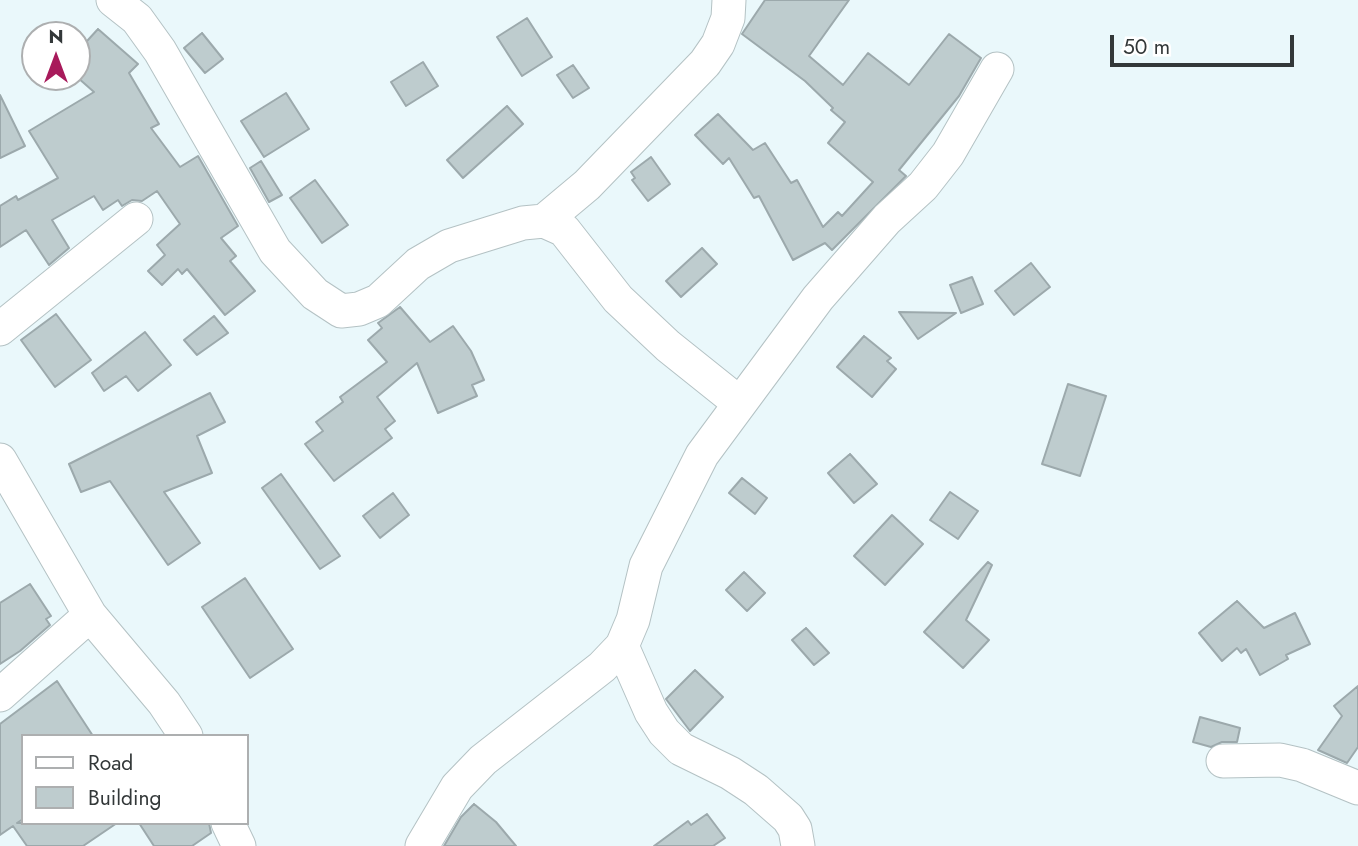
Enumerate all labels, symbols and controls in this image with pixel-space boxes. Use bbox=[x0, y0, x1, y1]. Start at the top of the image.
north arrow bbox=[21, 21, 91, 91]
scale bar bbox=[1113, 21, 1297, 65]
text: N bbox=[48, 23, 64, 50]
text: 50 m bbox=[1123, 32, 1170, 62]
legend bbox=[21, 734, 248, 825]
text: Road bbox=[88, 748, 133, 778]
text: Building bbox=[88, 783, 161, 813]

